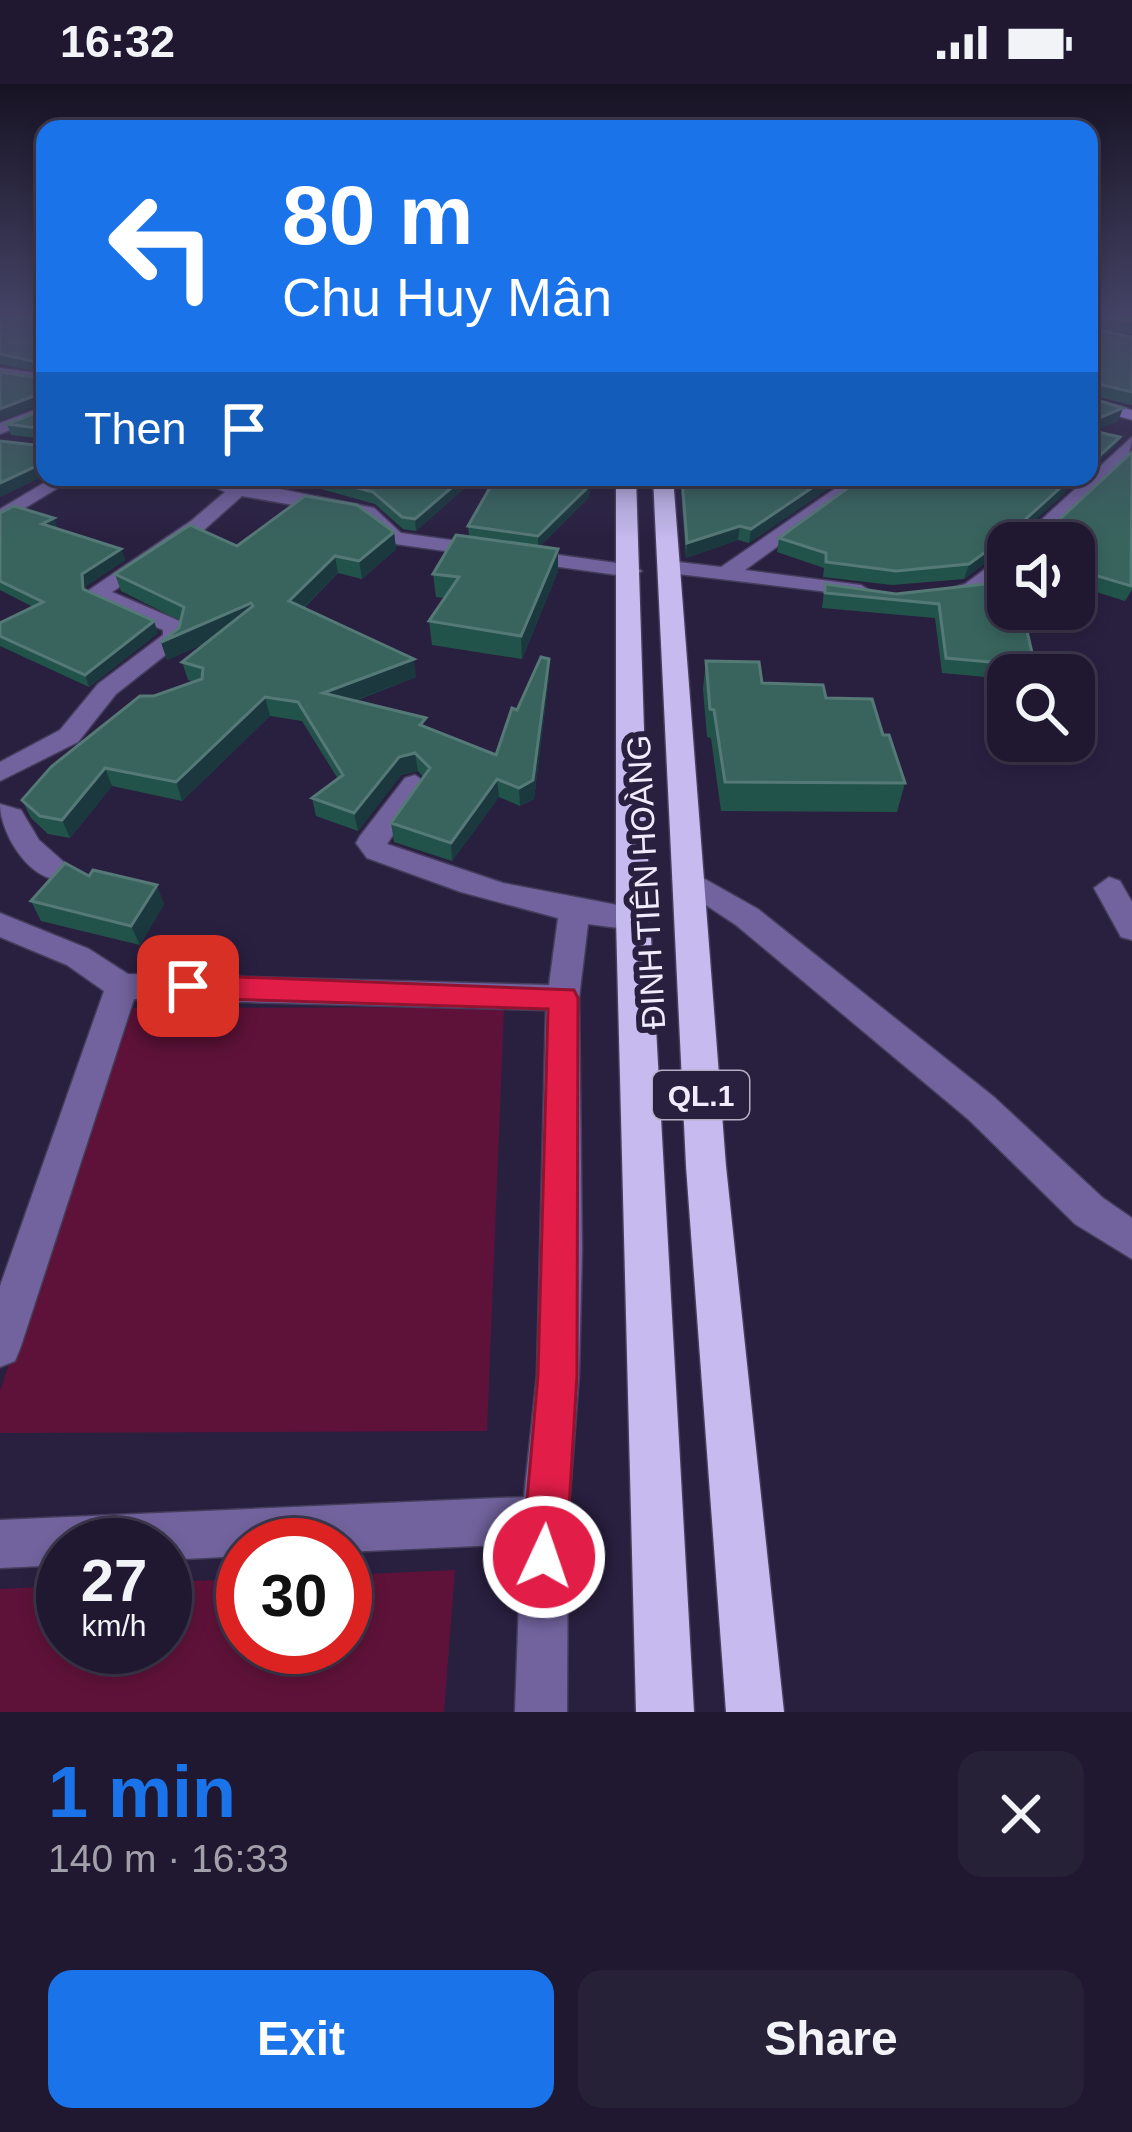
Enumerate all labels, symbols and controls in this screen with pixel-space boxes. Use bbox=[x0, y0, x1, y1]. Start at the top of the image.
text: 16:32 bbox=[60, 16, 175, 67]
icon: left bbox=[84, 168, 240, 324]
text: 80 m bbox=[282, 168, 473, 262]
text: Chu Huy Mân bbox=[282, 267, 612, 327]
icon: arrive bbox=[211, 396, 277, 462]
text: Then bbox=[84, 403, 187, 454]
map controls bbox=[987, 522, 1095, 762]
button: sound bbox=[987, 522, 1095, 630]
button: search bbox=[987, 654, 1095, 762]
street label: ĐINH TIÊN HOÀNG bbox=[620, 734, 672, 1030]
pin bbox=[137, 935, 239, 1037]
icon: arrive bbox=[155, 953, 221, 1019]
road number: QL.1 bbox=[653, 1071, 749, 1119]
position arrow bbox=[481, 1494, 607, 1620]
speed limit sign: 30 bbox=[216, 1518, 372, 1674]
text: 27 bbox=[81, 1547, 147, 1614]
text: km/h bbox=[81, 1609, 147, 1642]
button: close bbox=[958, 1751, 1084, 1877]
text: 1 min bbox=[48, 1752, 236, 1832]
text: 140 m · 16:33 bbox=[48, 1837, 289, 1880]
button: Exit bbox=[48, 1970, 554, 2108]
button: Share bbox=[578, 1970, 1084, 2108]

